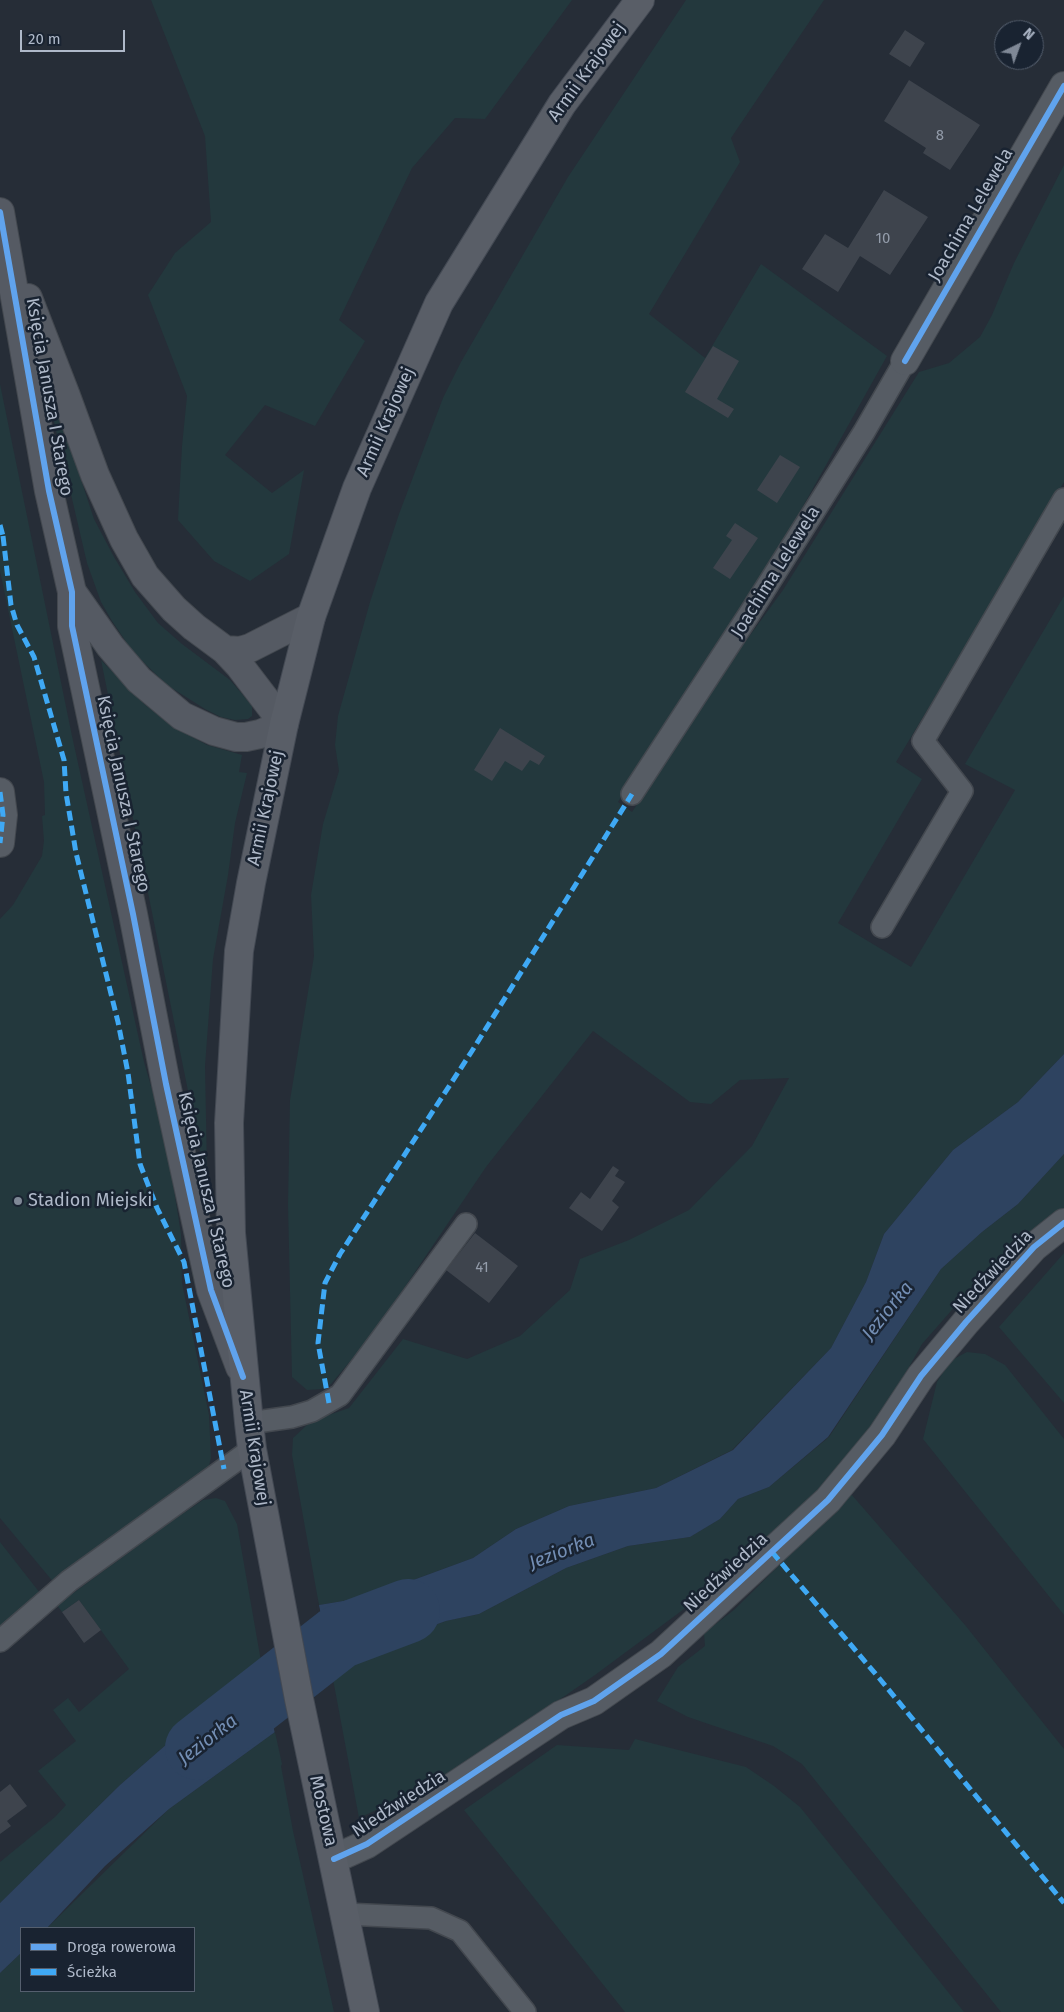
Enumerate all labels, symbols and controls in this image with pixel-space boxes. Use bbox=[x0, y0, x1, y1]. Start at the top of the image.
street label: Armii Krajowej bbox=[544, 18, 630, 126]
scale bar bbox=[22, 20, 128, 52]
north arrow bbox=[994, 20, 1044, 70]
text: N bbox=[1020, 25, 1038, 44]
text: 20 m bbox=[28, 30, 61, 48]
house number: 8 bbox=[936, 127, 944, 145]
street label: Joachima Lelewela bbox=[924, 144, 1018, 286]
house number: 10 bbox=[876, 230, 890, 248]
street label: Księcia Janusza I Starego bbox=[21, 296, 77, 498]
street label: Armii Krajowej bbox=[352, 364, 420, 480]
street label: Joachima Lelewela bbox=[727, 502, 825, 642]
street label: Księcia Janusza I Starego bbox=[92, 694, 154, 894]
street label: Armii Krajowej bbox=[243, 748, 289, 868]
street label: Księcia Janusza I Starego bbox=[173, 1090, 239, 1290]
place label: Stadion Miejski bbox=[28, 1190, 152, 1212]
marker: Stadion Miejski bbox=[12, 1195, 24, 1207]
street label: Niedźwiedzia bbox=[949, 1225, 1037, 1319]
house number: 41 bbox=[475, 1259, 489, 1277]
water label: Jeziorka bbox=[858, 1277, 918, 1345]
street label: Armii Krajowej bbox=[234, 1388, 274, 1508]
water label: Jeziorka bbox=[526, 1529, 598, 1575]
street label: Niedźwiedzia bbox=[679, 1529, 773, 1617]
water label: Jeziorka bbox=[174, 1710, 242, 1770]
street label: Niedźwiedzia bbox=[348, 1766, 450, 1842]
street label: Mostowa bbox=[304, 1773, 342, 1849]
legend bbox=[20, 1927, 195, 1992]
text: Droga rowerowa bbox=[67, 1938, 176, 1956]
text: Ścieżka bbox=[67, 1963, 117, 1981]

